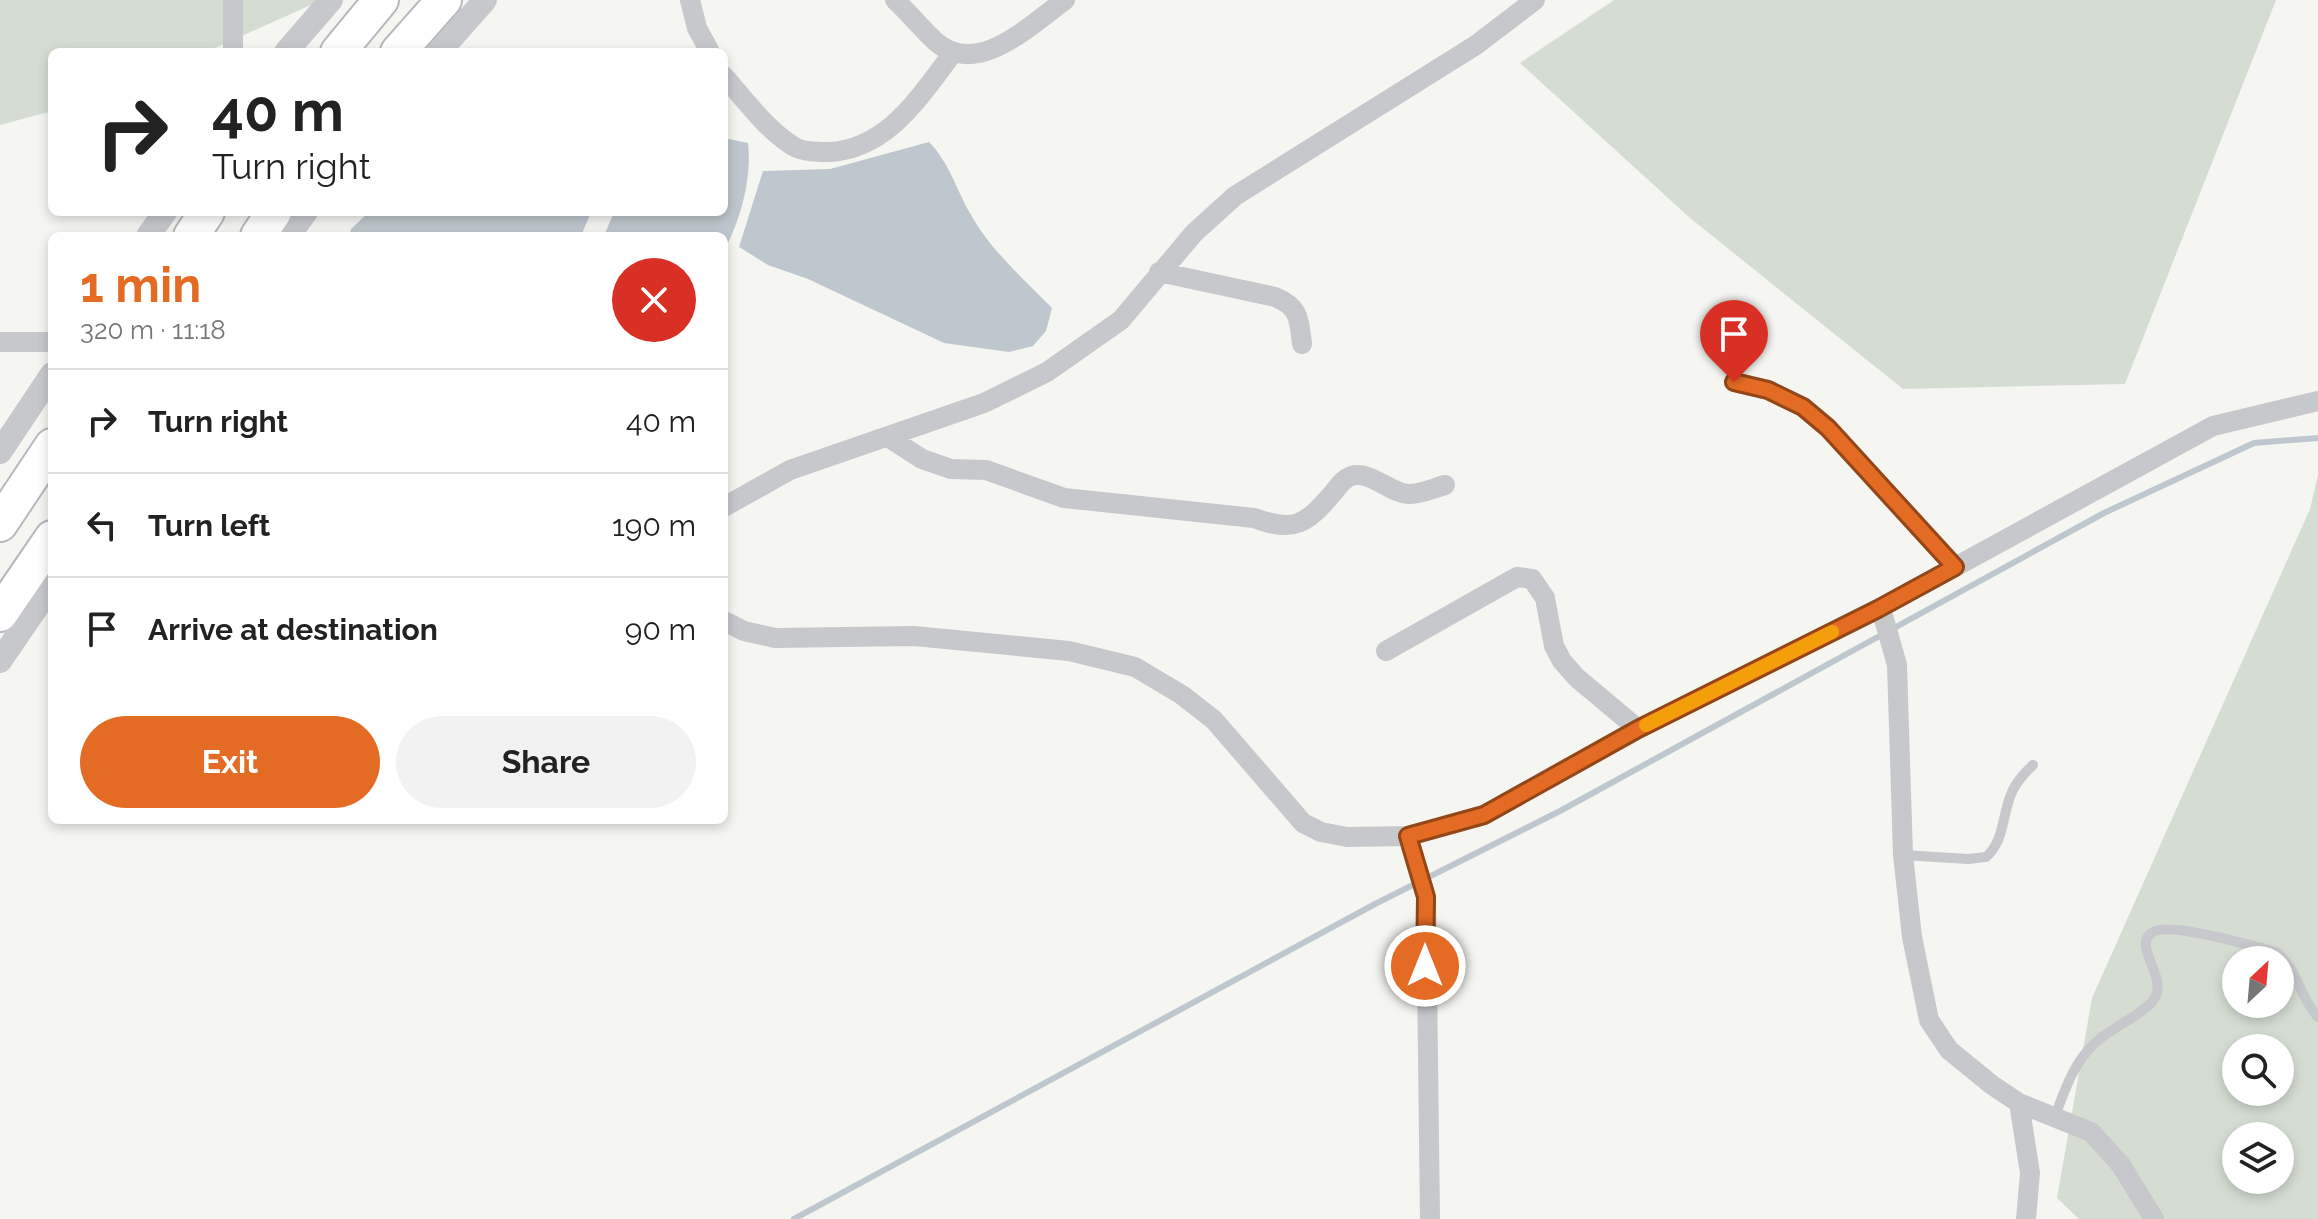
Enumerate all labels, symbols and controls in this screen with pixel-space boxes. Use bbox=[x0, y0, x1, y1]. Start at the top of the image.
text: 40 m bbox=[212, 78, 344, 144]
icon: right bbox=[80, 80, 184, 184]
text: Turn right bbox=[212, 145, 371, 187]
text: 1 min bbox=[80, 257, 201, 313]
button: close bbox=[612, 258, 696, 342]
pin bbox=[1700, 300, 1768, 382]
icon: arrive bbox=[1712, 312, 1756, 356]
text: 320 m · 11:18 bbox=[80, 315, 226, 345]
icon: right bbox=[80, 399, 124, 443]
text: Turn right bbox=[148, 404, 288, 439]
text: 40 m bbox=[626, 404, 696, 439]
icon: left bbox=[80, 503, 124, 547]
text: Turn left bbox=[148, 508, 270, 543]
text: 190 m bbox=[612, 508, 696, 543]
icon: arrive bbox=[80, 607, 124, 651]
text: Arrive at destination bbox=[148, 612, 438, 647]
text: 90 m bbox=[625, 612, 696, 647]
button: Exit bbox=[80, 716, 380, 808]
button: Share bbox=[396, 716, 696, 808]
position arrow bbox=[1383, 924, 1467, 1008]
north arrow bbox=[2222, 946, 2294, 1018]
map controls bbox=[2222, 946, 2294, 1194]
button: search bbox=[2222, 1034, 2294, 1106]
button: layers bbox=[2222, 1122, 2294, 1194]

